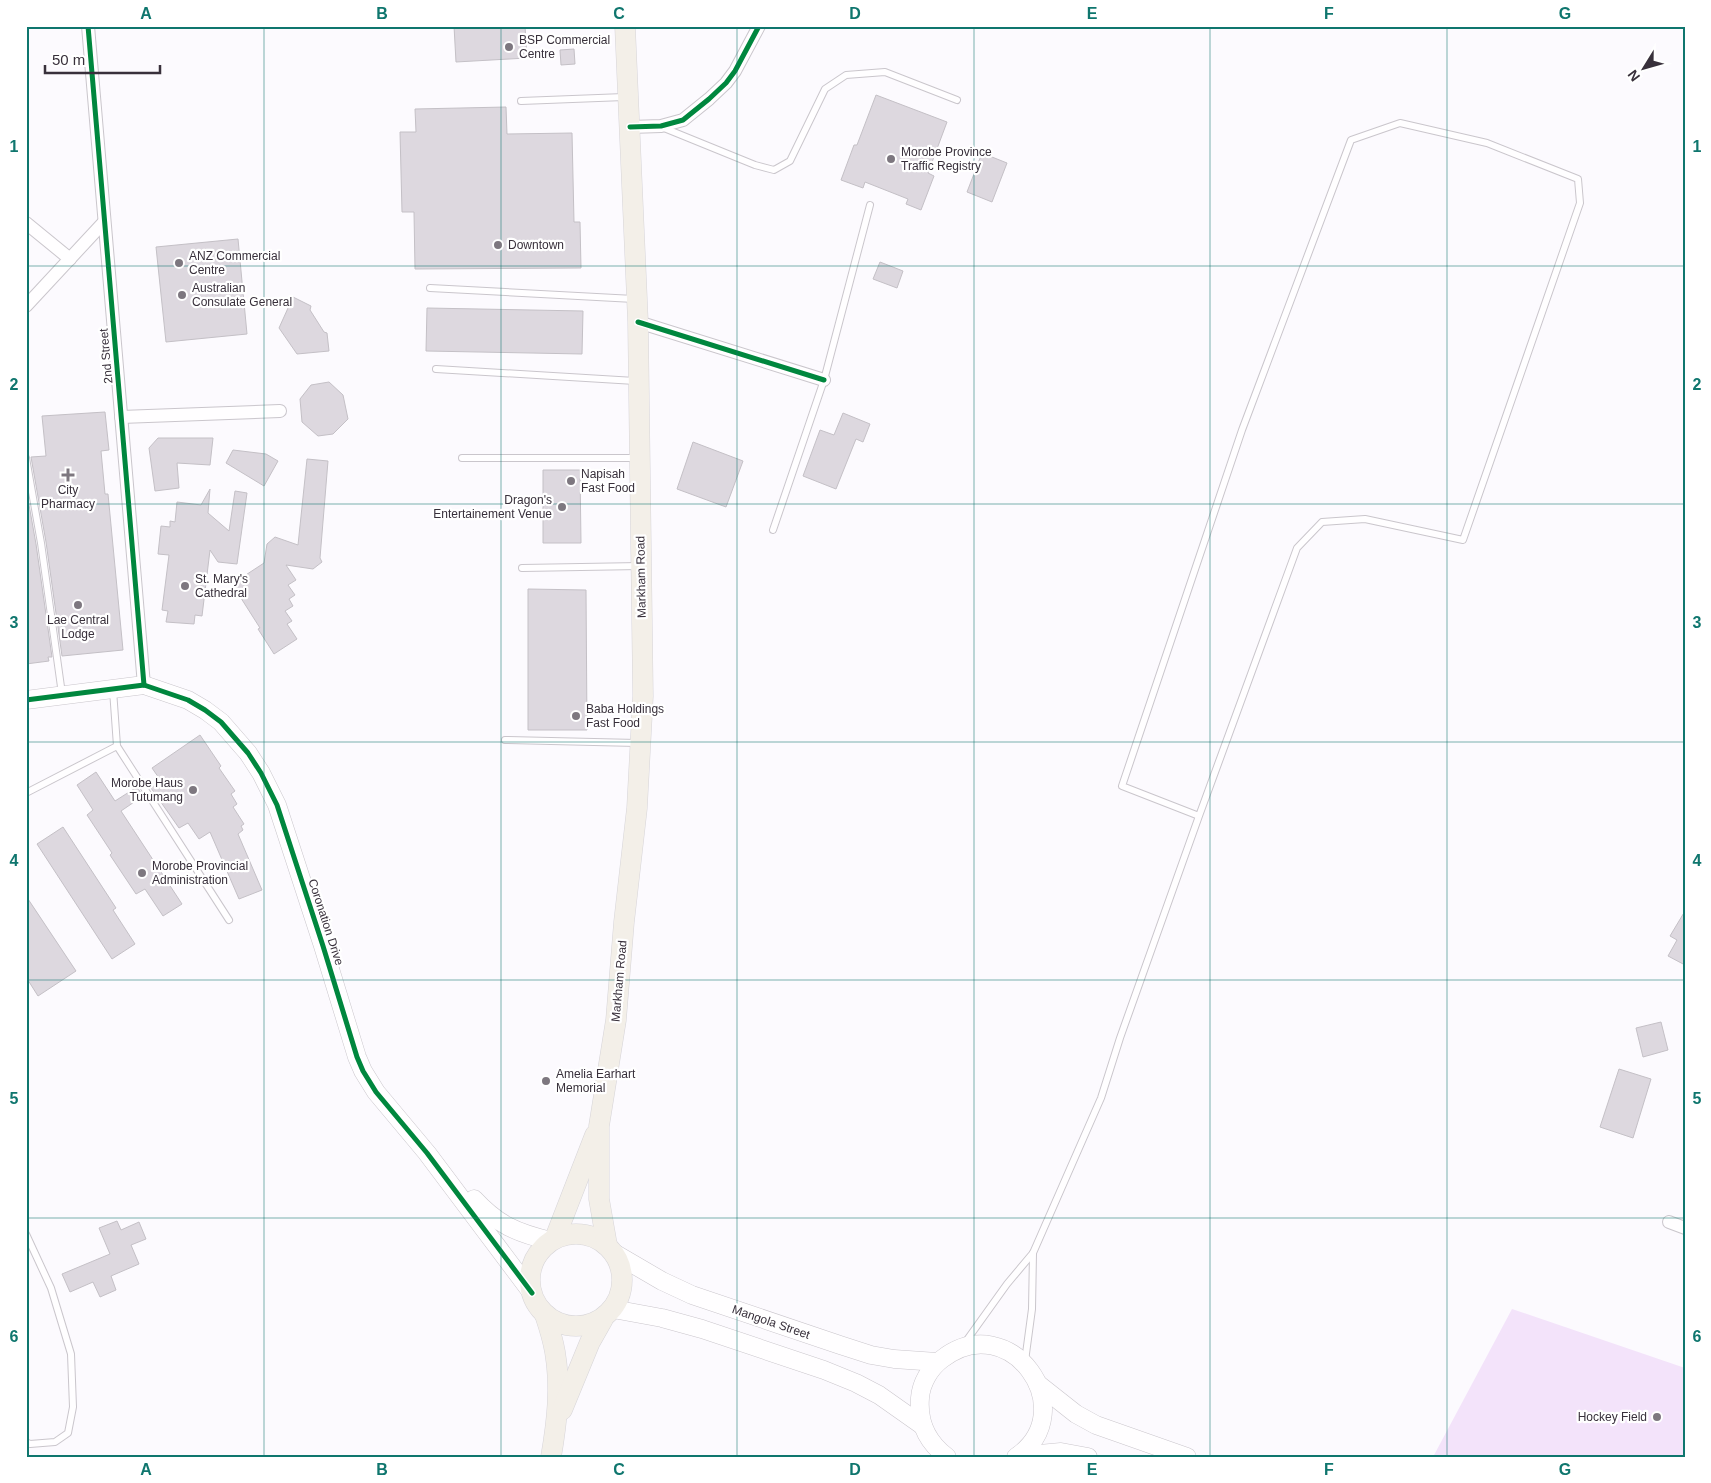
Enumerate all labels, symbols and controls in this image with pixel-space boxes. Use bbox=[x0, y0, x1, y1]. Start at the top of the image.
text: A bbox=[140, 5, 152, 22]
text: B bbox=[376, 5, 388, 22]
text: C bbox=[613, 5, 625, 22]
text: D bbox=[849, 5, 861, 22]
text: E bbox=[1087, 5, 1098, 22]
text: F bbox=[1324, 5, 1334, 22]
text: G bbox=[1559, 5, 1571, 22]
place label: BSP Commercial Centre bbox=[519, 33, 610, 61]
marker: BSP Commercial Centre bbox=[503, 41, 515, 53]
scale bar bbox=[45, 42, 160, 74]
north arrow bbox=[1618, 42, 1668, 92]
text: 50 m bbox=[52, 51, 85, 68]
text: N bbox=[1624, 67, 1643, 85]
text: 1 bbox=[10, 138, 19, 155]
text: 1 bbox=[1693, 138, 1702, 155]
place label: Morobe Province Traffic Registry bbox=[901, 145, 992, 173]
marker: Morobe Province Traffic Registry bbox=[885, 153, 897, 165]
place label: Downtown bbox=[508, 238, 564, 252]
marker: Downtown bbox=[492, 239, 504, 251]
place label: ANZ Commercial Centre bbox=[189, 249, 280, 277]
marker: ANZ Commercial Centre bbox=[173, 257, 185, 269]
place label: Australian Consulate General bbox=[192, 281, 292, 309]
marker: Australian Consulate General bbox=[176, 289, 188, 301]
street label: 2nd Street bbox=[97, 327, 115, 384]
text: 2 bbox=[10, 376, 19, 393]
text: 2 bbox=[1693, 376, 1702, 393]
place label: Napisah Fast Food bbox=[581, 467, 635, 495]
marker: City Pharmacy bbox=[62, 469, 74, 481]
marker: Napisah Fast Food bbox=[565, 475, 577, 487]
place label: City Pharmacy bbox=[41, 483, 95, 511]
place label: Dragon's Entertainement Venue bbox=[433, 493, 552, 521]
marker: Dragon's Entertainement Venue bbox=[556, 501, 568, 513]
street label: Markham Road bbox=[633, 536, 649, 618]
place label: St. Mary's Cathedral bbox=[195, 572, 248, 600]
marker: St. Mary's Cathedral bbox=[179, 580, 191, 592]
marker: Lae Central Lodge bbox=[72, 599, 84, 611]
place label: Lae Central Lodge bbox=[47, 613, 109, 641]
text: 3 bbox=[10, 614, 19, 631]
text: 3 bbox=[1693, 614, 1702, 631]
place label: Baba Holdings Fast Food bbox=[586, 702, 664, 730]
marker: Baba Holdings Fast Food bbox=[570, 710, 582, 722]
place label: Morobe Haus Tutumang bbox=[111, 776, 183, 804]
marker: Morobe Haus Tutumang bbox=[187, 784, 199, 796]
text: 4 bbox=[10, 852, 19, 869]
text: 4 bbox=[1693, 852, 1702, 869]
place label: Morobe Provincial Administration bbox=[152, 859, 248, 887]
marker: Morobe Provincial Administration bbox=[136, 867, 148, 879]
street label: Coronation Drive bbox=[305, 877, 347, 967]
street label: Markham Road bbox=[608, 940, 630, 1022]
place label: Amelia Earhart Memorial bbox=[556, 1067, 636, 1095]
marker: Amelia Earhart Memorial bbox=[540, 1075, 552, 1087]
text: 5 bbox=[10, 1090, 19, 1107]
text: 5 bbox=[1693, 1090, 1702, 1107]
street label: Mangola Street bbox=[730, 1302, 812, 1342]
text: 6 bbox=[10, 1328, 19, 1345]
text: 6 bbox=[1693, 1328, 1702, 1345]
place label: Hockey Field bbox=[1578, 1410, 1647, 1424]
marker: Hockey Field bbox=[1651, 1411, 1663, 1423]
text: A bbox=[140, 1461, 152, 1478]
text: B bbox=[376, 1461, 388, 1478]
text: C bbox=[613, 1461, 625, 1478]
text: D bbox=[849, 1461, 861, 1478]
text: E bbox=[1087, 1461, 1098, 1478]
text: F bbox=[1324, 1461, 1334, 1478]
text: G bbox=[1559, 1461, 1571, 1478]

